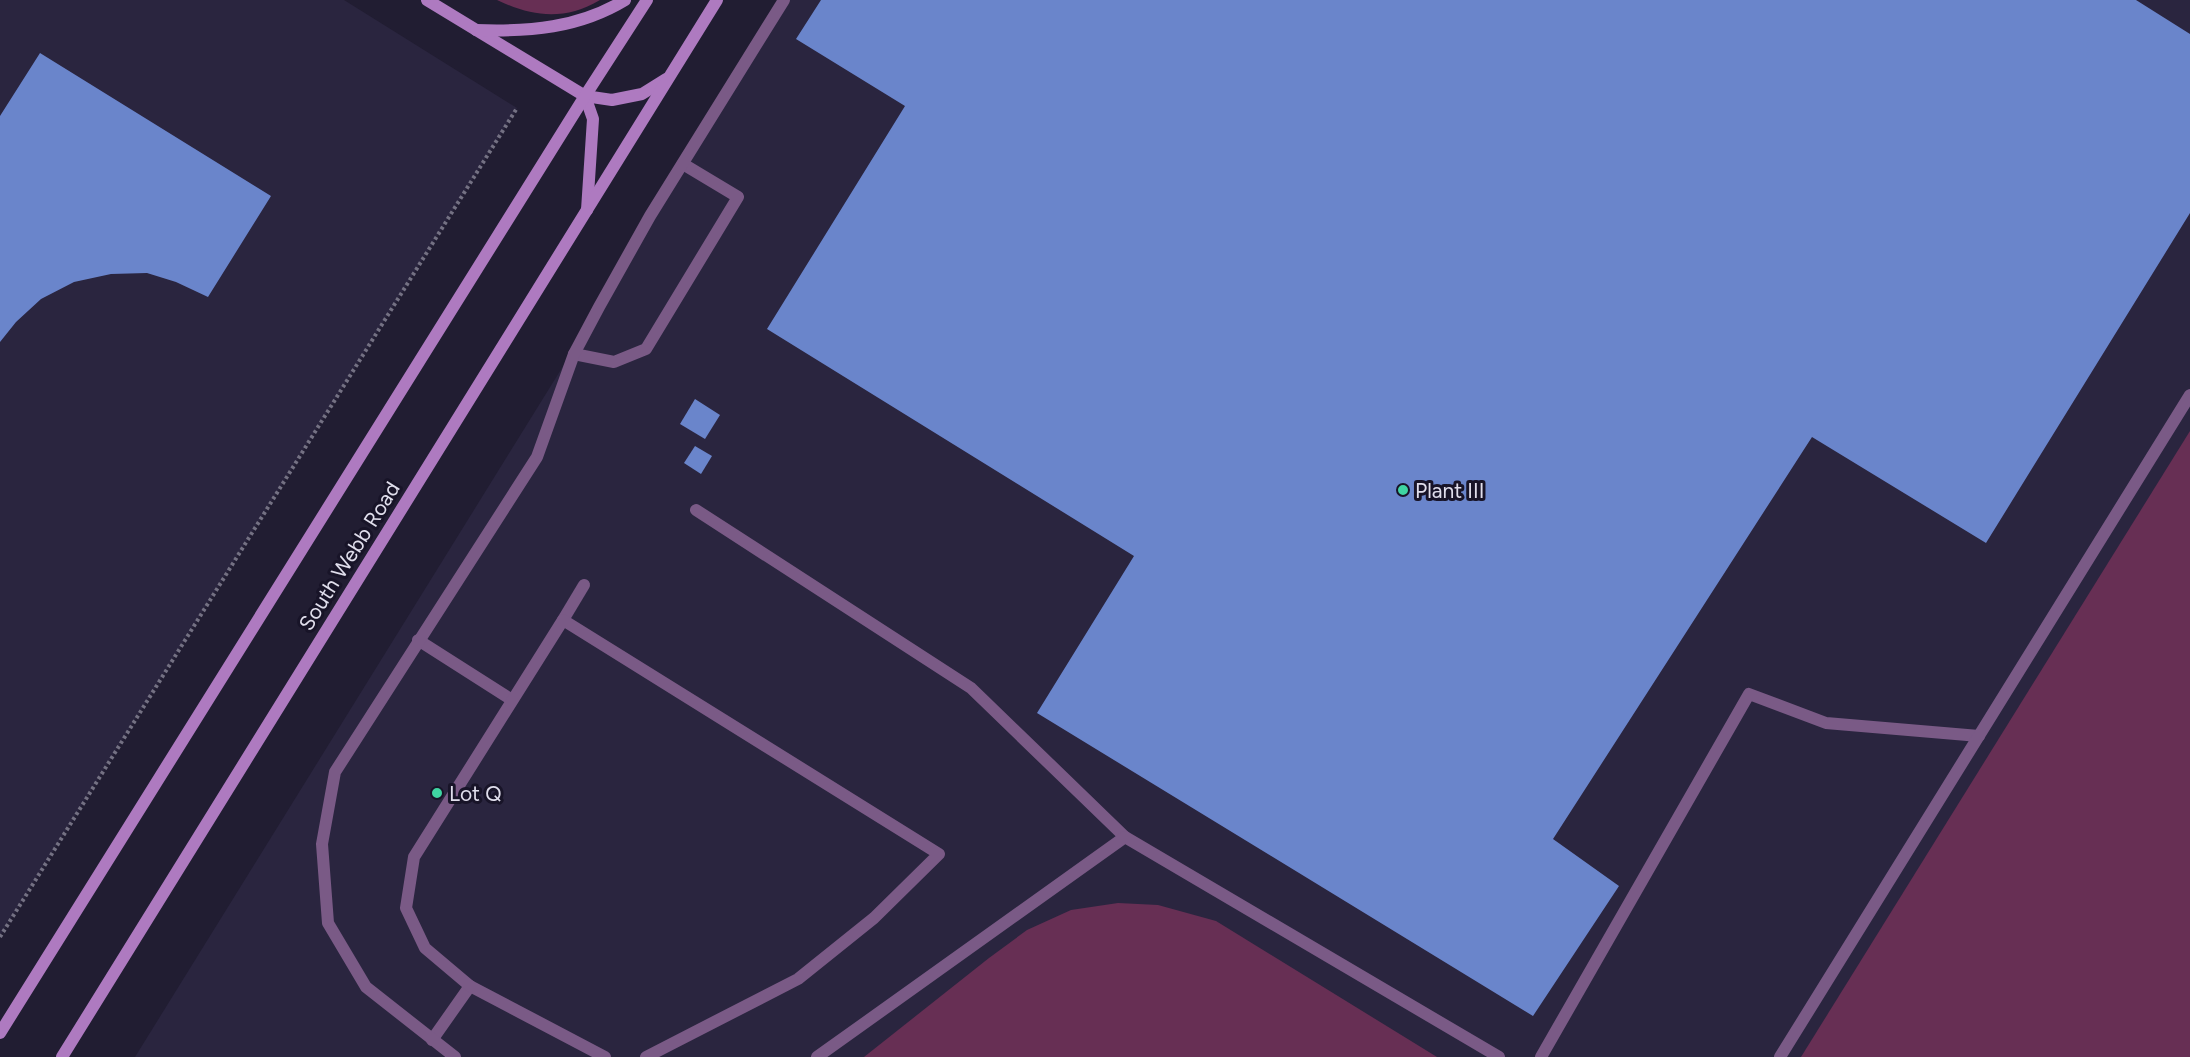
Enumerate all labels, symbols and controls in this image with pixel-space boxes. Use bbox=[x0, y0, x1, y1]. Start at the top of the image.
street label: South Webb Road bbox=[293, 477, 405, 635]
place label: Plant III bbox=[1415, 478, 1484, 503]
marker: Plant III bbox=[1396, 483, 1410, 497]
place label: Lot Q bbox=[449, 781, 502, 806]
marker: Lot Q bbox=[430, 786, 444, 800]

